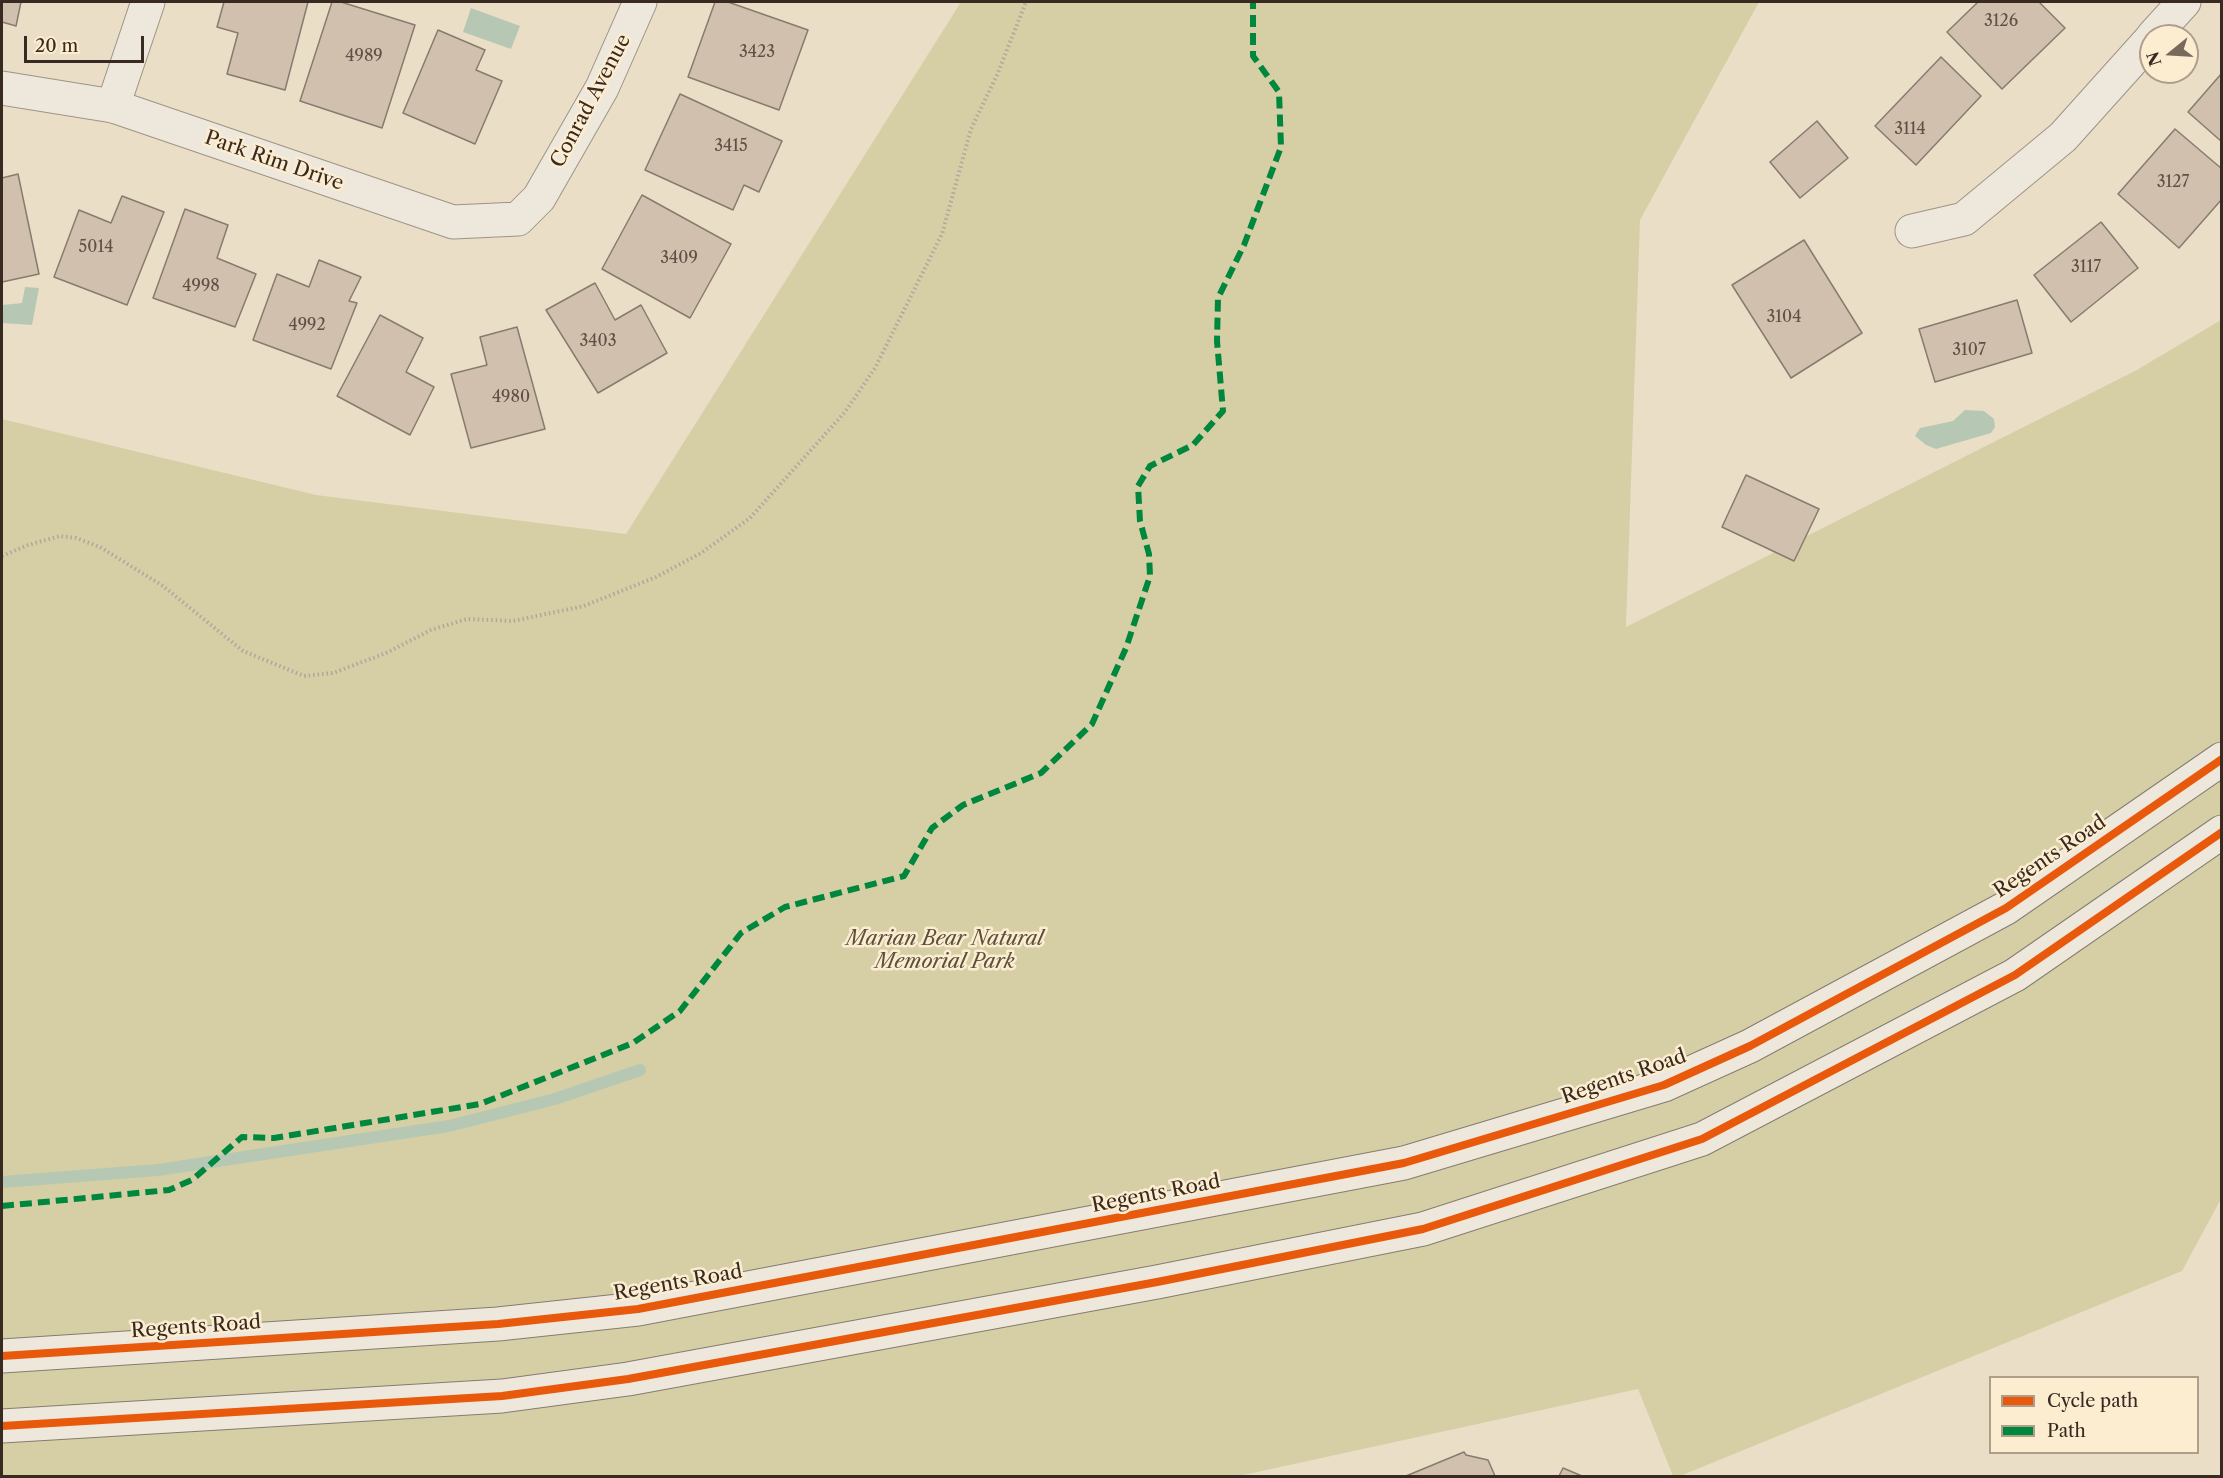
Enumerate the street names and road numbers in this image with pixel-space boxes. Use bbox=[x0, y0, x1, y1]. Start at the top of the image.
street label: Conrad Avenue bbox=[546, 30, 636, 172]
street label: Park Rim Drive bbox=[201, 126, 347, 196]
street label: Regents Road bbox=[1989, 811, 2111, 903]
street label: Regents Road bbox=[1558, 1044, 1690, 1110]
street label: Regents Road bbox=[1090, 1170, 1222, 1218]
street label: Regents Road bbox=[612, 1260, 744, 1306]
street label: Regents Road bbox=[130, 1310, 262, 1344]

